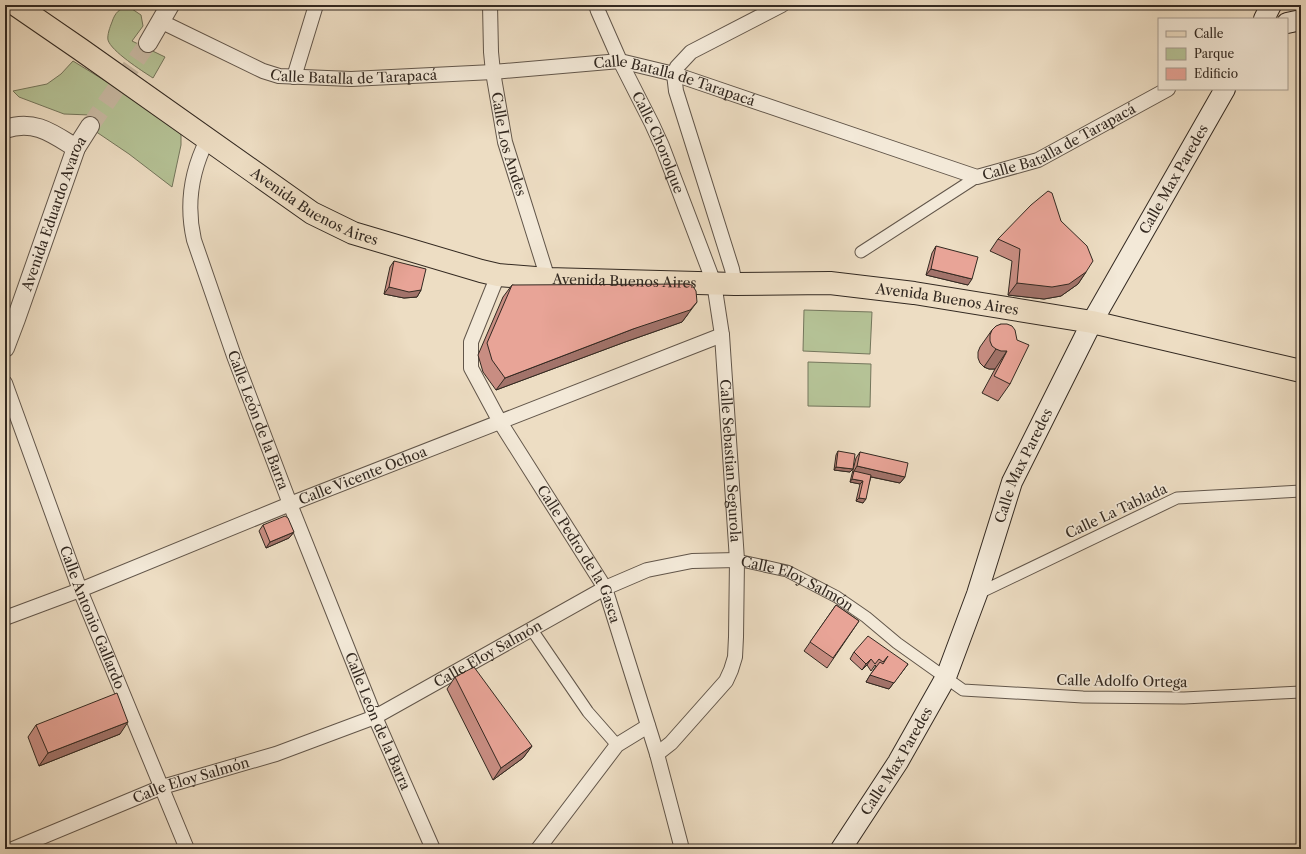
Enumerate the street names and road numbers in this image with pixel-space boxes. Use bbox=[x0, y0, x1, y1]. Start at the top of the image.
street label: Calle Batalla de Tarapacá bbox=[593, 52, 758, 110]
street label: Calle Batalla de Tarapacá bbox=[268, 65, 438, 88]
street label: Calle Chorolque bbox=[628, 88, 688, 196]
street label: Calle Los Andes bbox=[488, 91, 530, 198]
street label: Calle Batalla de Tarapacá bbox=[980, 99, 1139, 184]
street label: Calle Max Paredes bbox=[1135, 121, 1212, 237]
street label: Avenida Eduardo Avaroa bbox=[17, 132, 91, 294]
street label: Avenida Buenos Aires bbox=[246, 163, 380, 249]
street label: Avenida Buenos Aires bbox=[551, 270, 697, 292]
street label: Avenida Buenos Aires bbox=[874, 279, 1020, 319]
street label: Calle León de la Barra bbox=[224, 348, 293, 493]
street label: Calle Sebastian Segurola bbox=[716, 379, 745, 544]
street label: Calle Max Paredes bbox=[991, 405, 1056, 525]
street label: Calle Vicente Ochoa bbox=[296, 442, 430, 509]
street label: Calle La Tablada bbox=[1062, 479, 1170, 542]
street label: Calle Pedro de la Gasca bbox=[533, 482, 625, 626]
street label: Calle Antonio Gallardo bbox=[56, 543, 129, 692]
street label: Calle Eloy Salmón bbox=[739, 552, 857, 615]
street label: Calle Eloy Salmón bbox=[430, 616, 545, 691]
street label: Calle León de la Barra bbox=[341, 649, 415, 793]
street label: Calle Adolfo Ortega bbox=[1056, 671, 1188, 691]
street label: Calle Max Paredes bbox=[857, 704, 936, 819]
street label: Calle Eloy Salmón bbox=[130, 753, 252, 807]

